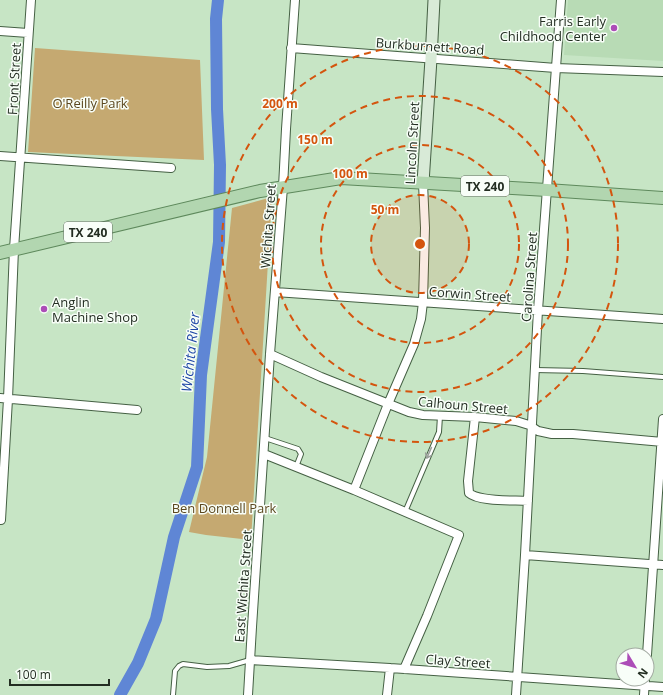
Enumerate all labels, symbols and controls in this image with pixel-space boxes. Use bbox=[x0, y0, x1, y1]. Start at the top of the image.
place label: Farris Early Childhood Center bbox=[500, 12, 607, 45]
marker: Farris Early Childhood Center bbox=[609, 23, 619, 33]
street label: Burkburnett Road bbox=[375, 33, 485, 59]
street label: Front Street bbox=[3, 42, 25, 115]
park label: O'Reilly Park bbox=[52, 94, 128, 112]
text: 200 m bbox=[262, 95, 298, 112]
street label: Lincoln Street bbox=[401, 101, 423, 185]
text: 150 m bbox=[297, 131, 333, 148]
text: 100 m bbox=[332, 165, 368, 182]
road number: TX 240 bbox=[461, 176, 509, 196]
street label: Wichita Street bbox=[256, 183, 280, 269]
text: 50 m bbox=[371, 201, 399, 218]
road number: TX 240 bbox=[64, 222, 112, 242]
street label: Carolina Street bbox=[517, 231, 541, 323]
centre of rings bbox=[413, 237, 427, 251]
street label: Corwin Street bbox=[428, 282, 512, 306]
place label: Anglin Machine Shop bbox=[52, 293, 138, 326]
marker: Anglin Machine Shop bbox=[39, 304, 49, 314]
water label: Wichita River bbox=[176, 311, 204, 393]
street label: Calhoun Street bbox=[417, 392, 509, 418]
one-way arrow bbox=[425, 447, 433, 459]
park label: Ben Donnell Park bbox=[172, 499, 276, 517]
street label: East Wichita Street bbox=[230, 529, 256, 643]
north arrow bbox=[615, 647, 655, 687]
street label: Clay Street bbox=[425, 650, 491, 672]
scale bar bbox=[10, 661, 109, 687]
text: N bbox=[635, 665, 652, 682]
text: 100 m bbox=[16, 666, 51, 683]

